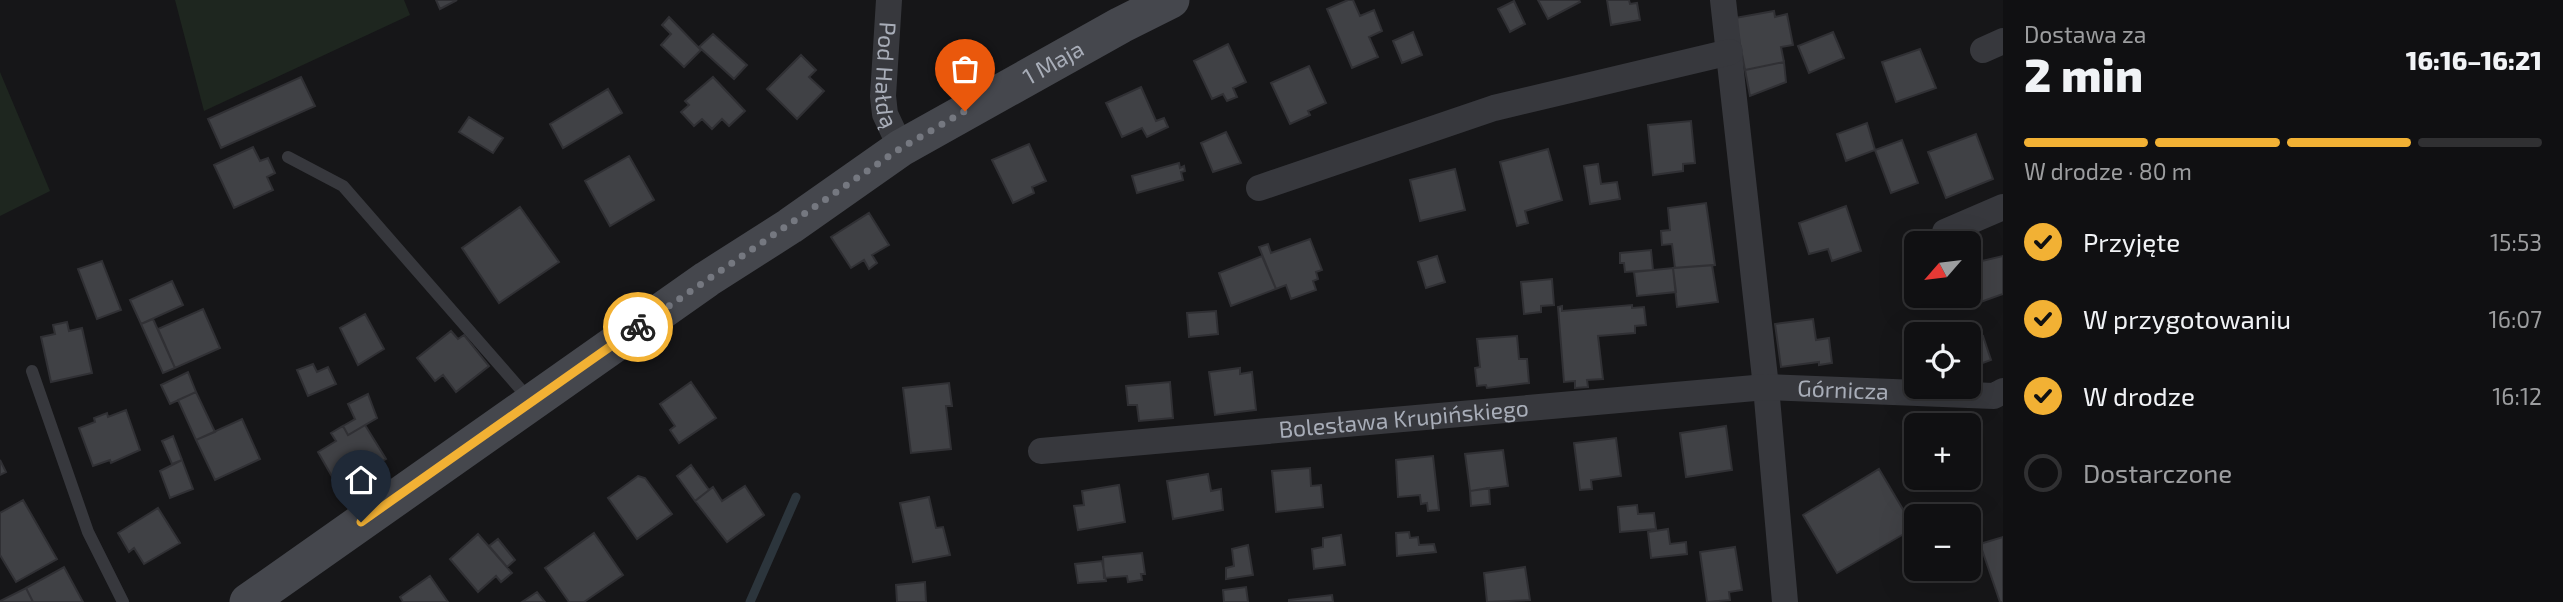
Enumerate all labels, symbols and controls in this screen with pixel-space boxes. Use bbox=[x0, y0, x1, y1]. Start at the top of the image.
text: Dostawa za bbox=[2024, 20, 2146, 48]
street label: Pod Hałdą bbox=[870, 21, 904, 132]
street label: 1 Maja bbox=[1017, 34, 1088, 90]
pin bbox=[935, 39, 995, 111]
text: 16:16–16:21 bbox=[2406, 44, 2542, 75]
text: 2 min bbox=[2024, 46, 2143, 101]
icon: bag bbox=[946, 50, 984, 88]
text: W drodze · 80 m bbox=[2024, 157, 2192, 185]
icon: check bbox=[2024, 223, 2062, 261]
text: Przyjęte bbox=[2083, 226, 2180, 257]
text: 15:53 bbox=[2490, 228, 2542, 256]
north arrow bbox=[1904, 231, 1981, 308]
map controls bbox=[1904, 231, 1981, 581]
courier bbox=[603, 292, 673, 362]
icon: check bbox=[2024, 300, 2062, 338]
text: W przygotowaniu bbox=[2083, 303, 2291, 334]
text: 16:07 bbox=[2489, 305, 2542, 333]
icon: bike bbox=[619, 308, 657, 346]
button: locate bbox=[1904, 322, 1981, 399]
street label: Górnicza bbox=[1797, 373, 1889, 405]
icon: check bbox=[2024, 377, 2062, 415]
text: W drodze bbox=[2083, 380, 2195, 411]
text: 16:12 bbox=[2492, 382, 2542, 410]
street label: Bolesława Krupińskiego bbox=[1277, 393, 1530, 443]
button: + bbox=[1904, 413, 1981, 490]
pin bbox=[331, 450, 391, 522]
text: Dostarczone bbox=[2083, 457, 2232, 488]
icon: home bbox=[342, 461, 380, 499]
button: − bbox=[1904, 504, 1981, 581]

